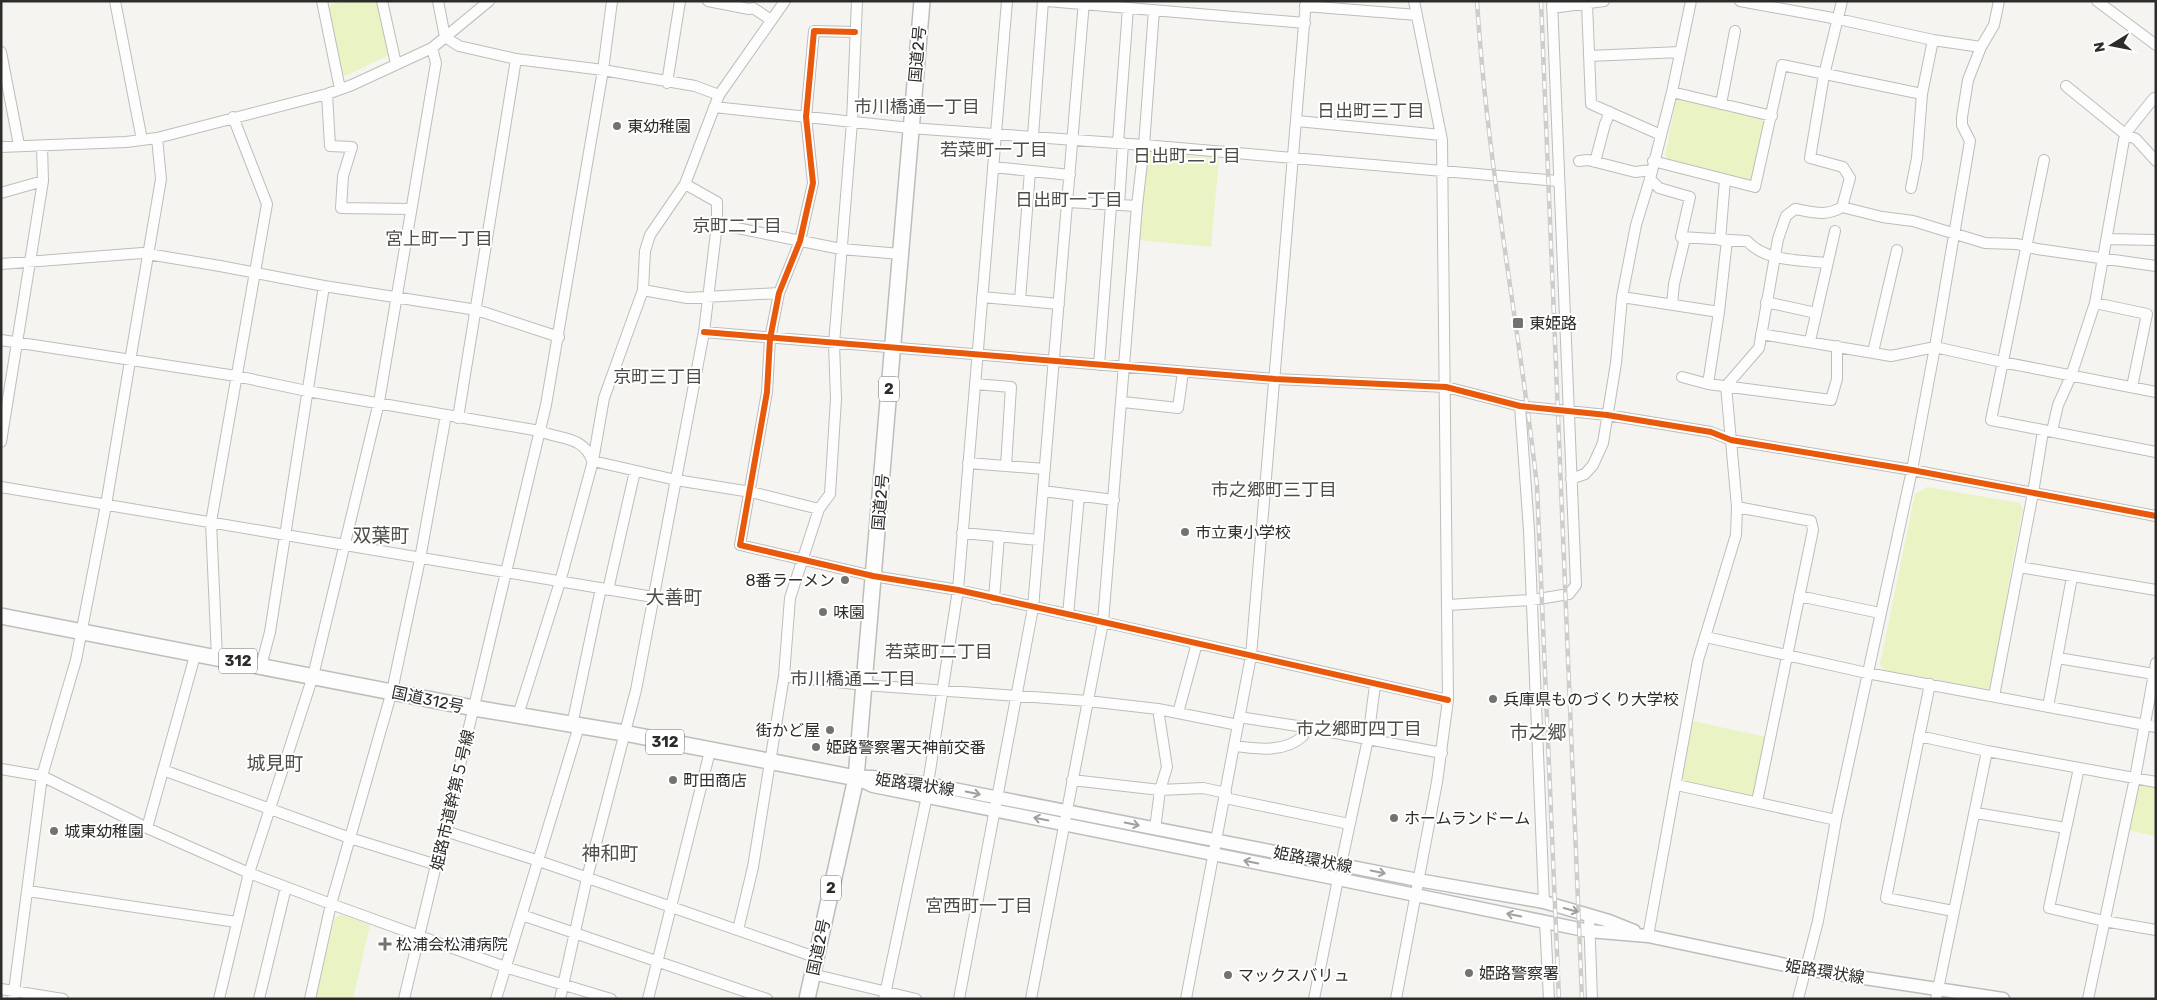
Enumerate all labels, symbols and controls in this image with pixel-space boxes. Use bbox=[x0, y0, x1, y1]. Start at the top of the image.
north arrow bbox=[2087, 20, 2137, 70]
street label: 国道2号 bbox=[906, 25, 929, 83]
text: N bbox=[2090, 41, 2109, 54]
district label: 市川橋通一丁目 bbox=[854, 96, 980, 118]
district label: 日出町三丁目 bbox=[1317, 100, 1425, 122]
place label: 東幼稚園 bbox=[627, 117, 691, 136]
marker: 東幼稚園 bbox=[611, 120, 623, 132]
district label: 若菜町一丁目 bbox=[940, 139, 1048, 161]
district label: 日出町二丁目 bbox=[1133, 145, 1241, 167]
district label: 日出町一丁目 bbox=[1015, 189, 1123, 211]
district label: 京町二丁目 bbox=[692, 215, 782, 237]
district label: 宮上町一丁目 bbox=[385, 228, 493, 250]
place label: 東姫路 bbox=[1529, 314, 1577, 333]
marker: 東姫路 bbox=[1511, 316, 1525, 330]
district label: 京町三丁目 bbox=[613, 366, 703, 388]
road number: 2 bbox=[879, 376, 899, 402]
street label: 国道2号 bbox=[869, 473, 892, 531]
district label: 市之郷町三丁目 bbox=[1211, 479, 1337, 501]
place label: 市立東小学校 bbox=[1195, 523, 1291, 542]
district label: 双葉町 bbox=[352, 524, 410, 547]
marker: 市立東小学校 bbox=[1179, 526, 1191, 538]
place label: 8番ラーメン bbox=[745, 571, 835, 590]
marker: 8番ラーメン bbox=[839, 574, 851, 586]
district label: 大善町 bbox=[645, 586, 703, 609]
place label: 味園 bbox=[833, 603, 865, 622]
marker: 味園 bbox=[817, 606, 829, 618]
district label: 若菜町二丁目 bbox=[885, 641, 993, 663]
road number: 312 bbox=[219, 648, 257, 674]
district label: 市川橋通二丁目 bbox=[790, 668, 916, 690]
street label: 国道312号 bbox=[390, 683, 466, 716]
place label: 兵庫県ものづくり大学校 bbox=[1503, 690, 1679, 709]
marker: 兵庫県ものづくり大学校 bbox=[1487, 693, 1499, 705]
district label: 市之郷町四丁目 bbox=[1296, 718, 1422, 740]
place label: 街かど屋 bbox=[756, 721, 820, 740]
district label: 市之郷 bbox=[1509, 721, 1567, 744]
marker: 街かど屋 bbox=[824, 724, 836, 736]
street label: 姫路市道幹第５号線 bbox=[427, 728, 478, 872]
road number: 312 bbox=[646, 730, 684, 754]
place label: 姫路警察署天神前交番 bbox=[826, 738, 986, 757]
marker: 姫路警察署天神前交番 bbox=[810, 741, 822, 753]
district label: 城見町 bbox=[246, 752, 304, 775]
street label: 姫路環状線 bbox=[874, 770, 956, 799]
place label: 町田商店 bbox=[683, 771, 747, 790]
marker: 町田商店 bbox=[667, 774, 679, 786]
one-way arrow bbox=[964, 789, 980, 798]
place label: ホームランドーム bbox=[1404, 809, 1530, 828]
marker: ホームランドーム bbox=[1388, 812, 1400, 824]
one-way arrow bbox=[1033, 814, 1049, 823]
one-way arrow bbox=[1124, 820, 1140, 829]
place label: 城東幼稚園 bbox=[64, 822, 144, 841]
marker: 城東幼稚園 bbox=[48, 825, 60, 837]
district label: 神和町 bbox=[581, 842, 639, 865]
street label: 姫路環状線 bbox=[1272, 843, 1354, 876]
one-way arrow bbox=[1244, 856, 1260, 866]
one-way arrow bbox=[1369, 868, 1385, 877]
road number: 2 bbox=[821, 876, 841, 900]
district label: 宮西町一丁目 bbox=[925, 895, 1033, 917]
one-way arrow bbox=[1563, 906, 1579, 916]
one-way arrow bbox=[1506, 909, 1522, 919]
street label: 国道2号 bbox=[803, 917, 834, 977]
place label: 松浦会松浦病院 bbox=[396, 935, 508, 954]
marker: 松浦会松浦病院 bbox=[378, 937, 392, 951]
street label: 姫路環状線 bbox=[1784, 956, 1866, 987]
place label: 姫路警察署 bbox=[1479, 964, 1559, 983]
place label: マックスバリュ bbox=[1238, 966, 1350, 985]
marker: 姫路警察署 bbox=[1463, 967, 1475, 979]
marker: マックスバリュ bbox=[1222, 969, 1234, 981]

